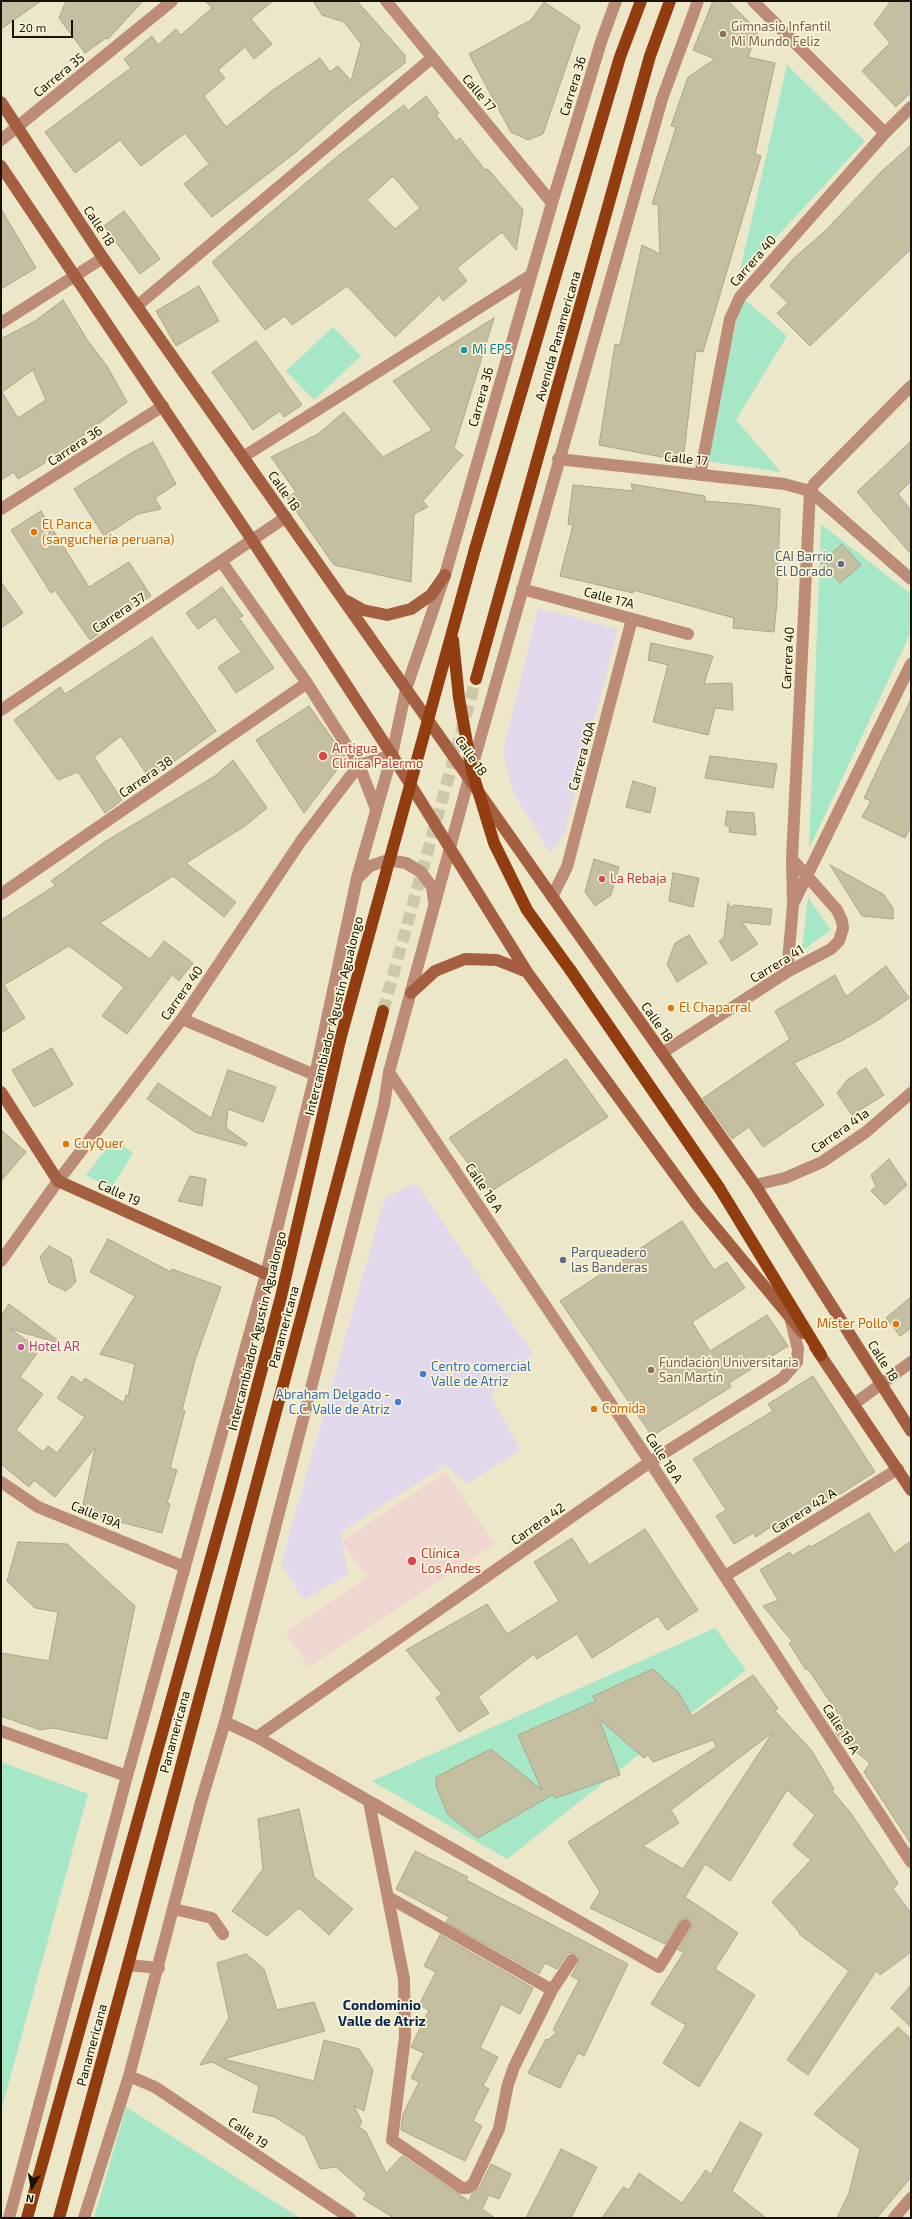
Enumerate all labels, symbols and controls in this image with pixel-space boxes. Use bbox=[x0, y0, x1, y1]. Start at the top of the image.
scale bar bbox=[14, 12, 75, 38]
place label: Gimnasio Infantil Mi Mundo Feliz bbox=[731, 19, 831, 50]
text: 20 m bbox=[19, 20, 46, 34]
marker: Gimnasio Infantil Mi Mundo Feliz bbox=[718, 29, 728, 39]
street label: Carrera 35 bbox=[30, 50, 88, 100]
street label: Carrera 36 bbox=[557, 54, 589, 118]
street label: Calle 17 bbox=[459, 71, 499, 115]
street label: Calle 18 bbox=[80, 203, 118, 249]
street label: Carrera 40 bbox=[726, 232, 780, 290]
street label: Avenida Panamericana bbox=[532, 269, 584, 403]
place label: Mi EPS bbox=[472, 342, 512, 358]
marker: Mi EPS bbox=[459, 345, 469, 355]
street label: Carrera 36 bbox=[465, 365, 497, 429]
street label: Carrera 36 bbox=[45, 423, 105, 469]
street label: Calle 17 bbox=[663, 449, 709, 469]
street label: Calle 18 bbox=[265, 468, 303, 514]
place label: El Panca (sanguchería peruana) bbox=[42, 517, 174, 548]
marker: El Panca (sanguchería peruana) bbox=[29, 527, 39, 537]
place label: CAI Barrio El Dorado bbox=[775, 549, 833, 580]
marker: CAI Barrio El Dorado bbox=[836, 559, 846, 569]
street label: Calle 17A bbox=[582, 584, 636, 612]
street label: Carrera 37 bbox=[89, 590, 149, 636]
street label: Carrera 40 bbox=[779, 626, 797, 690]
street label: Carrera 40A bbox=[565, 720, 599, 792]
street label: Calle 18 bbox=[452, 733, 490, 779]
place label: Antigua Clínica Palermo bbox=[332, 741, 423, 772]
marker: Antigua Clínica Palermo bbox=[317, 750, 329, 762]
street label: Carrera 38 bbox=[116, 753, 176, 801]
place label: La Rebaja bbox=[610, 871, 667, 887]
marker: La Rebaja bbox=[597, 874, 607, 884]
street label: Intercambiador Agustin Agualongo bbox=[302, 915, 366, 1117]
street label: Carrera 41 bbox=[747, 942, 807, 986]
street label: Carrera 40 bbox=[158, 963, 206, 1023]
street label: Calle 18 bbox=[638, 999, 676, 1045]
place label: El Chaparral bbox=[679, 1000, 751, 1016]
marker: El Chaparral bbox=[666, 1003, 676, 1013]
street label: Carrera 41a bbox=[808, 1105, 872, 1157]
place label: CuyQuer bbox=[74, 1136, 124, 1152]
marker: CuyQuer bbox=[61, 1139, 71, 1149]
street label: Calle 18 A bbox=[462, 1160, 506, 1216]
street label: Calle 19 bbox=[95, 1177, 143, 1209]
street label: Intercambiador Agustin Agualongo bbox=[225, 1230, 289, 1432]
place label: Parqueadero las Banderas bbox=[571, 1245, 648, 1276]
marker: Parqueadero las Banderas bbox=[558, 1255, 568, 1265]
street label: Panamericana bbox=[266, 1284, 302, 1370]
place label: Míster Pollo bbox=[817, 1316, 888, 1332]
marker: Míster Pollo bbox=[891, 1319, 901, 1329]
street label: Calle 18 bbox=[864, 1338, 902, 1384]
place label: Hotel AR bbox=[29, 1339, 80, 1355]
marker: Hotel AR bbox=[16, 1342, 26, 1352]
place label: Fundación Universitaria San Martín bbox=[659, 1355, 799, 1386]
place label: Centro comercial Valle de Atriz bbox=[431, 1359, 531, 1390]
marker: Fundación Universitaria San Martín bbox=[646, 1365, 656, 1375]
marker: Centro comercial Valle de Atriz bbox=[418, 1369, 428, 1379]
place label: Abraham Delgado - C.C. Valle de Atriz bbox=[276, 1387, 390, 1418]
marker: Abraham Delgado - C.C. Valle de Atriz bbox=[393, 1397, 403, 1407]
place label: Comida bbox=[602, 1401, 646, 1417]
marker: Comida bbox=[589, 1404, 599, 1414]
street label: Calle 18 A bbox=[642, 1430, 686, 1486]
street label: Carrera 42 A bbox=[769, 1485, 839, 1537]
street label: Calle 19A bbox=[69, 1498, 123, 1532]
street label: Carrera 42 bbox=[508, 1500, 568, 1548]
place label: Clínica Los Andes bbox=[421, 1546, 481, 1577]
marker: Clínica Los Andes bbox=[406, 1555, 418, 1567]
street label: Panamericana bbox=[157, 1689, 193, 1775]
street label: Calle 18 A bbox=[819, 1701, 863, 1757]
district label: Condominio Valle de Atriz bbox=[338, 1997, 426, 2030]
street label: Panamericana bbox=[74, 2002, 110, 2088]
street label: Calle 19 bbox=[225, 2114, 271, 2152]
north arrow bbox=[12, 2167, 52, 2207]
text: N bbox=[25, 2192, 35, 2206]

